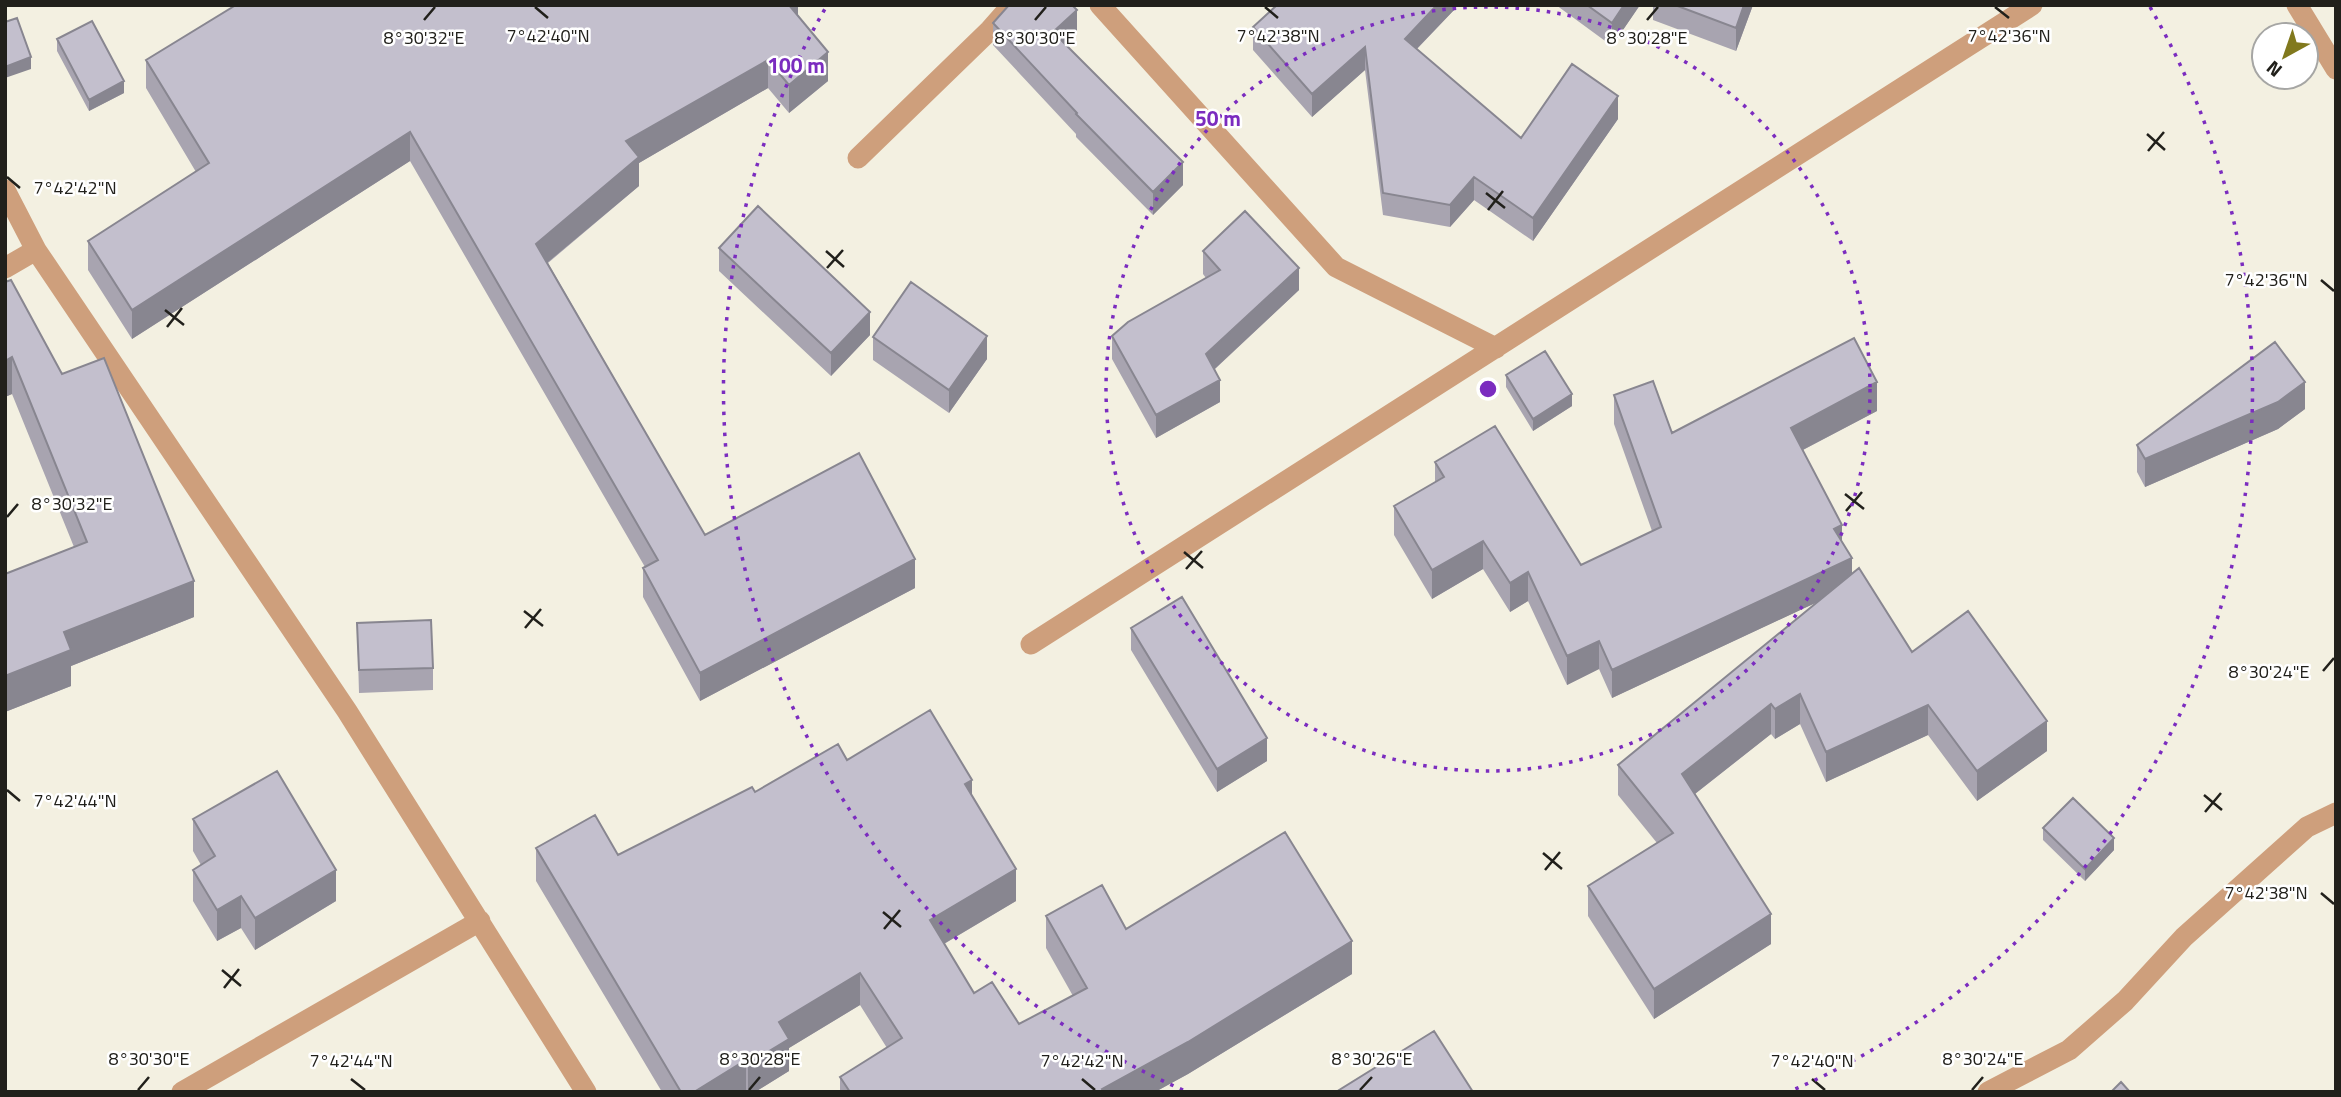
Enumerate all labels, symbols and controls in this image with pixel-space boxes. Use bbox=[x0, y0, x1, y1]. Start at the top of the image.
north arrow bbox=[2250, 21, 2320, 91]
text: 7°42'40"N bbox=[506, 22, 590, 49]
text: 7°42'38"N bbox=[1236, 22, 1320, 49]
text: 7°42'36"N bbox=[1967, 22, 2051, 49]
text: 8°30'32"E bbox=[384, 24, 464, 51]
text: 8°30'30"E bbox=[995, 24, 1075, 51]
text: 8°30'28"E bbox=[1607, 24, 1687, 51]
text: 100 m bbox=[767, 49, 825, 81]
text: N bbox=[2259, 54, 2288, 85]
text: 50 m bbox=[1195, 102, 1241, 134]
text: 7°42'42"N bbox=[33, 174, 117, 201]
text: 7°42'36"N bbox=[2224, 266, 2308, 293]
centre of rings bbox=[1476, 377, 1500, 401]
text: 8°30'32"E bbox=[32, 490, 112, 517]
text: 8°30'24"E bbox=[2229, 658, 2309, 685]
text: 7°42'44"N bbox=[33, 787, 117, 814]
text: 7°42'38"N bbox=[2224, 879, 2308, 906]
text: 8°30'30"E bbox=[109, 1045, 189, 1072]
text: 8°30'28"E bbox=[720, 1045, 800, 1072]
text: 8°30'26"E bbox=[1332, 1045, 1412, 1072]
text: 8°30'24"E bbox=[1943, 1045, 2023, 1072]
text: 7°42'44"N bbox=[309, 1047, 393, 1074]
text: 7°42'42"N bbox=[1040, 1047, 1124, 1074]
text: 7°42'40"N bbox=[1770, 1047, 1854, 1074]

